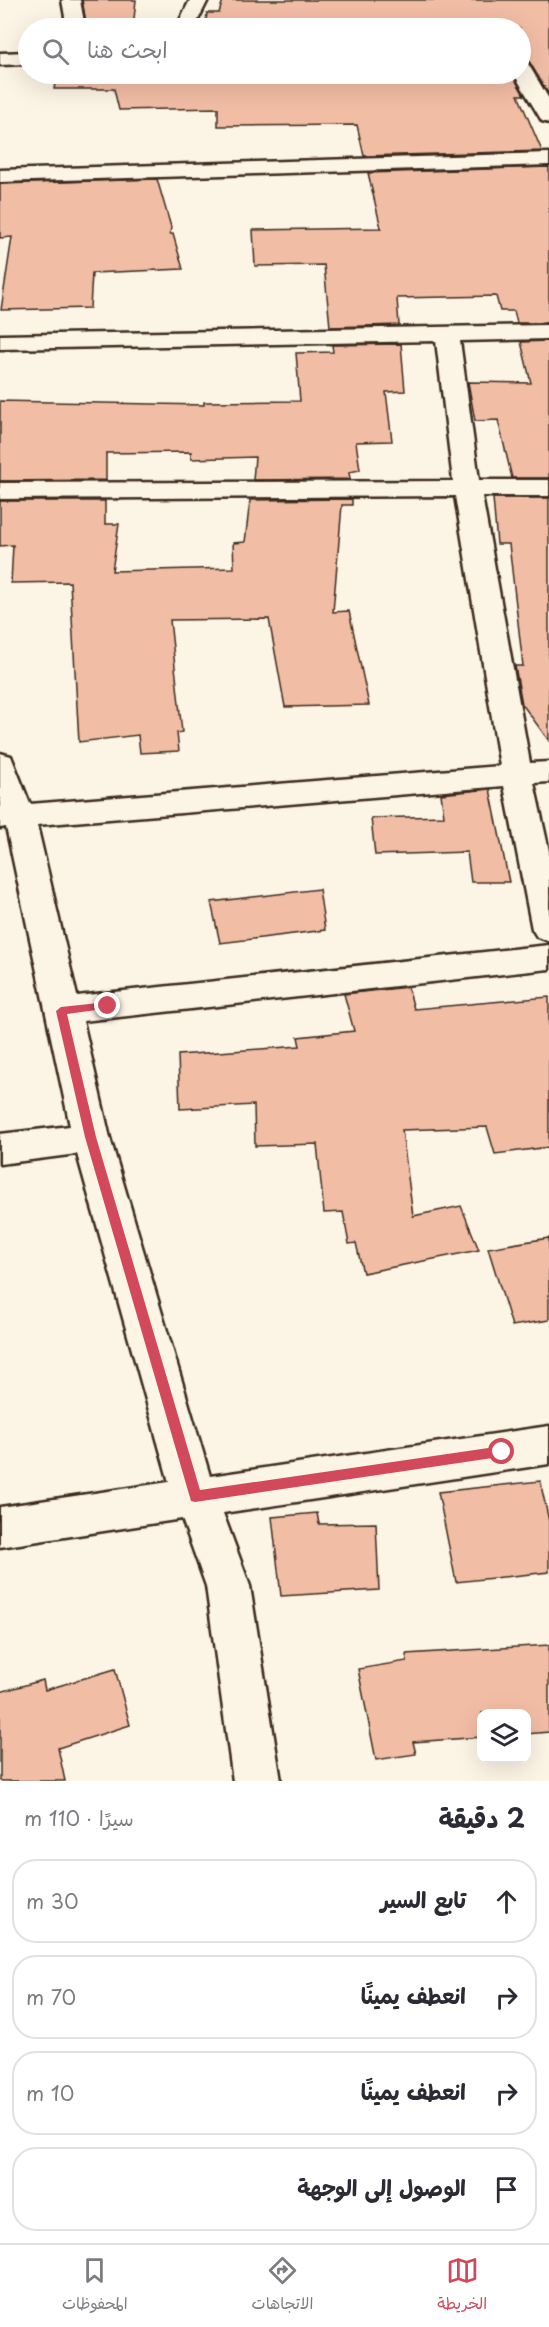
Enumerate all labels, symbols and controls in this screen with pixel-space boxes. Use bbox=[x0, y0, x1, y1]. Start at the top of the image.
search box bbox=[18, 18, 531, 84]
text: ابحث هنا bbox=[87, 32, 168, 65]
icon: search bbox=[39, 35, 72, 68]
route end bbox=[94, 992, 120, 1018]
route start bbox=[488, 1438, 514, 1464]
map controls bbox=[477, 1709, 531, 1763]
button: layers bbox=[477, 1709, 531, 1763]
text: 2 دقيقة bbox=[438, 1798, 525, 1837]
text: سيرًا · 110 m bbox=[24, 1803, 134, 1833]
text: تابع السير bbox=[381, 1882, 466, 1915]
icon: ahead bbox=[490, 1885, 523, 1918]
text: 30 m bbox=[26, 1886, 79, 1916]
text: انعطف يمينًا bbox=[361, 1978, 466, 2011]
icon: right bbox=[490, 1981, 523, 2014]
text: 70 m bbox=[26, 1982, 76, 2012]
text: انعطف يمينًا bbox=[361, 2074, 466, 2107]
icon: right bbox=[490, 2077, 523, 2110]
text: 10 m bbox=[26, 2078, 74, 2108]
text: الوصول إلى الوجهة bbox=[297, 2170, 466, 2203]
icon: arrive bbox=[490, 2173, 523, 2206]
tab: المحفوظات bbox=[62, 2254, 128, 2318]
tab: الاتجاهات bbox=[252, 2254, 313, 2318]
tab: الخريطة bbox=[437, 2254, 487, 2318]

